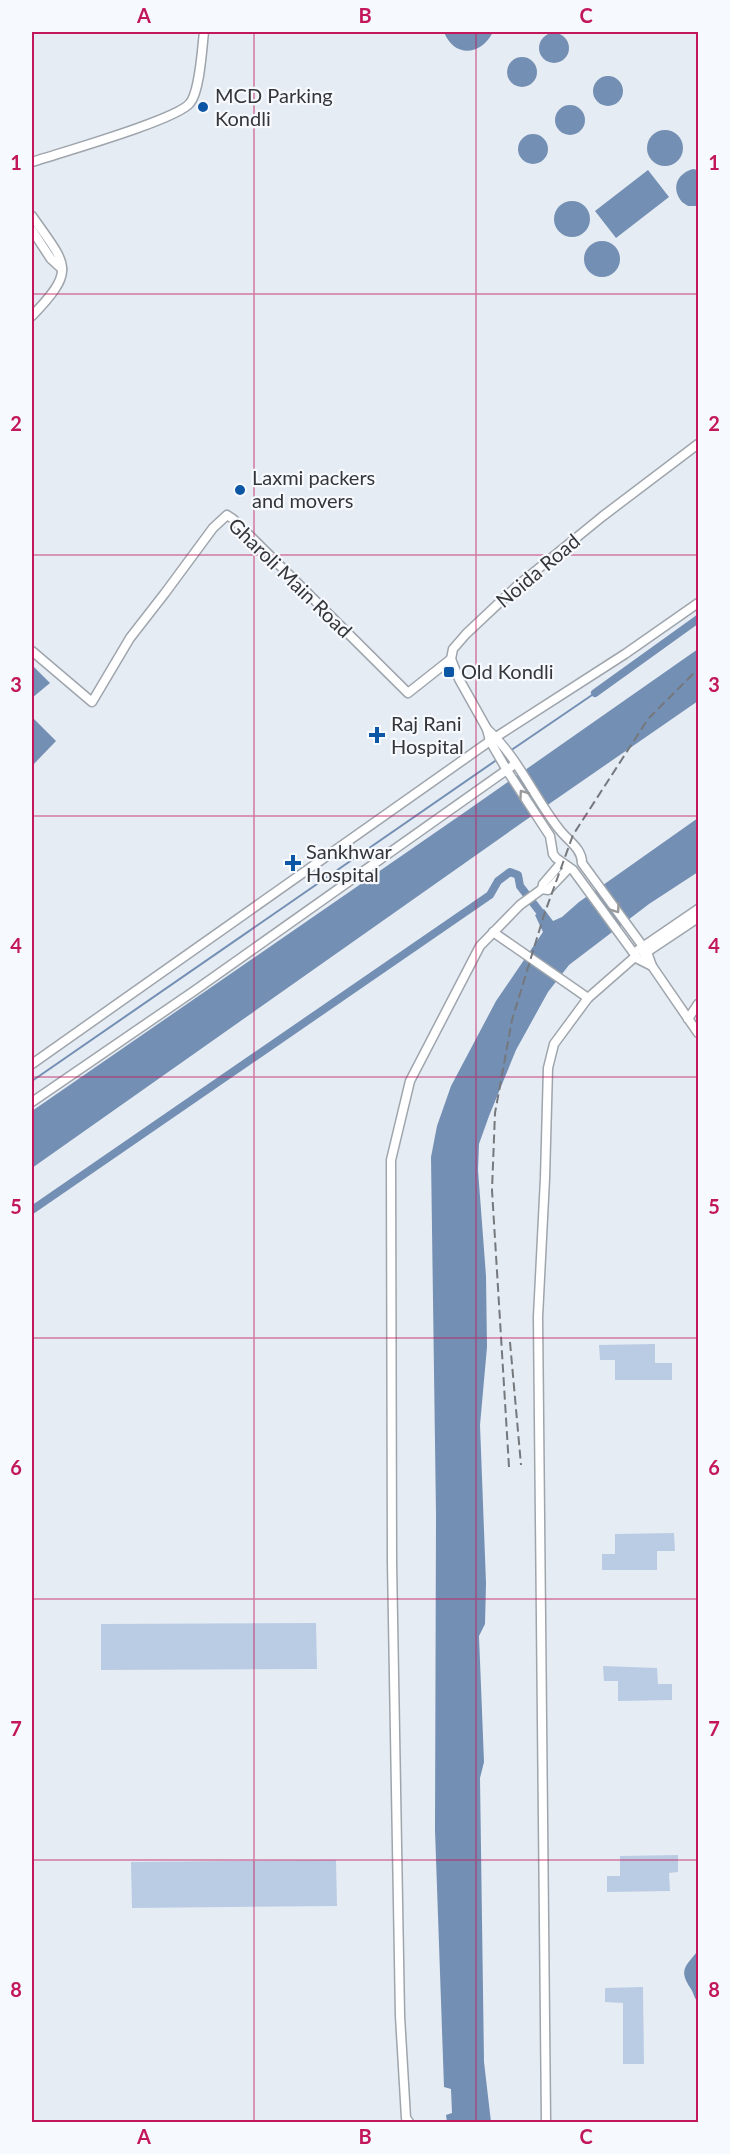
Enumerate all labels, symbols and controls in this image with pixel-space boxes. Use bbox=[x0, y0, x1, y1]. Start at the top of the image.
text: A bbox=[136, 3, 151, 27]
text: B bbox=[358, 3, 372, 27]
text: C bbox=[579, 3, 593, 27]
place label: MCD Parking Kondli bbox=[215, 83, 333, 130]
marker: MCD Parking Kondli bbox=[196, 100, 210, 114]
text: 1 bbox=[10, 150, 22, 174]
text: 1 bbox=[708, 150, 720, 174]
text: 2 bbox=[10, 411, 22, 435]
text: 2 bbox=[708, 411, 720, 435]
place label: Laxmi packers and movers bbox=[252, 465, 375, 512]
marker: Laxmi packers and movers bbox=[233, 483, 247, 497]
street label: Gharoli Main Road bbox=[224, 512, 357, 642]
street label: Noida Road bbox=[491, 528, 584, 612]
place label: Old Kondli bbox=[461, 659, 554, 683]
marker: Old Kondli bbox=[442, 665, 456, 679]
text: 3 bbox=[10, 672, 22, 696]
text: 3 bbox=[708, 672, 720, 696]
place label: Raj Rani Hospital bbox=[391, 711, 464, 758]
marker: Raj Rani Hospital bbox=[368, 726, 386, 744]
one-way arrow bbox=[519, 790, 530, 801]
place label: Sankhwar Hospital bbox=[306, 839, 393, 886]
marker: Sankhwar Hospital bbox=[284, 854, 302, 872]
one-way arrow bbox=[609, 902, 620, 913]
text: 4 bbox=[10, 933, 22, 957]
text: 4 bbox=[708, 933, 720, 957]
text: 5 bbox=[10, 1194, 22, 1218]
text: 5 bbox=[708, 1194, 720, 1218]
text: 6 bbox=[10, 1455, 22, 1479]
text: 6 bbox=[708, 1455, 720, 1479]
text: 7 bbox=[10, 1716, 22, 1740]
text: 7 bbox=[708, 1716, 720, 1740]
text: 8 bbox=[10, 1977, 22, 2001]
text: 8 bbox=[708, 1977, 720, 2001]
text: A bbox=[136, 2124, 151, 2148]
text: B bbox=[358, 2124, 372, 2148]
text: C bbox=[579, 2124, 593, 2148]

